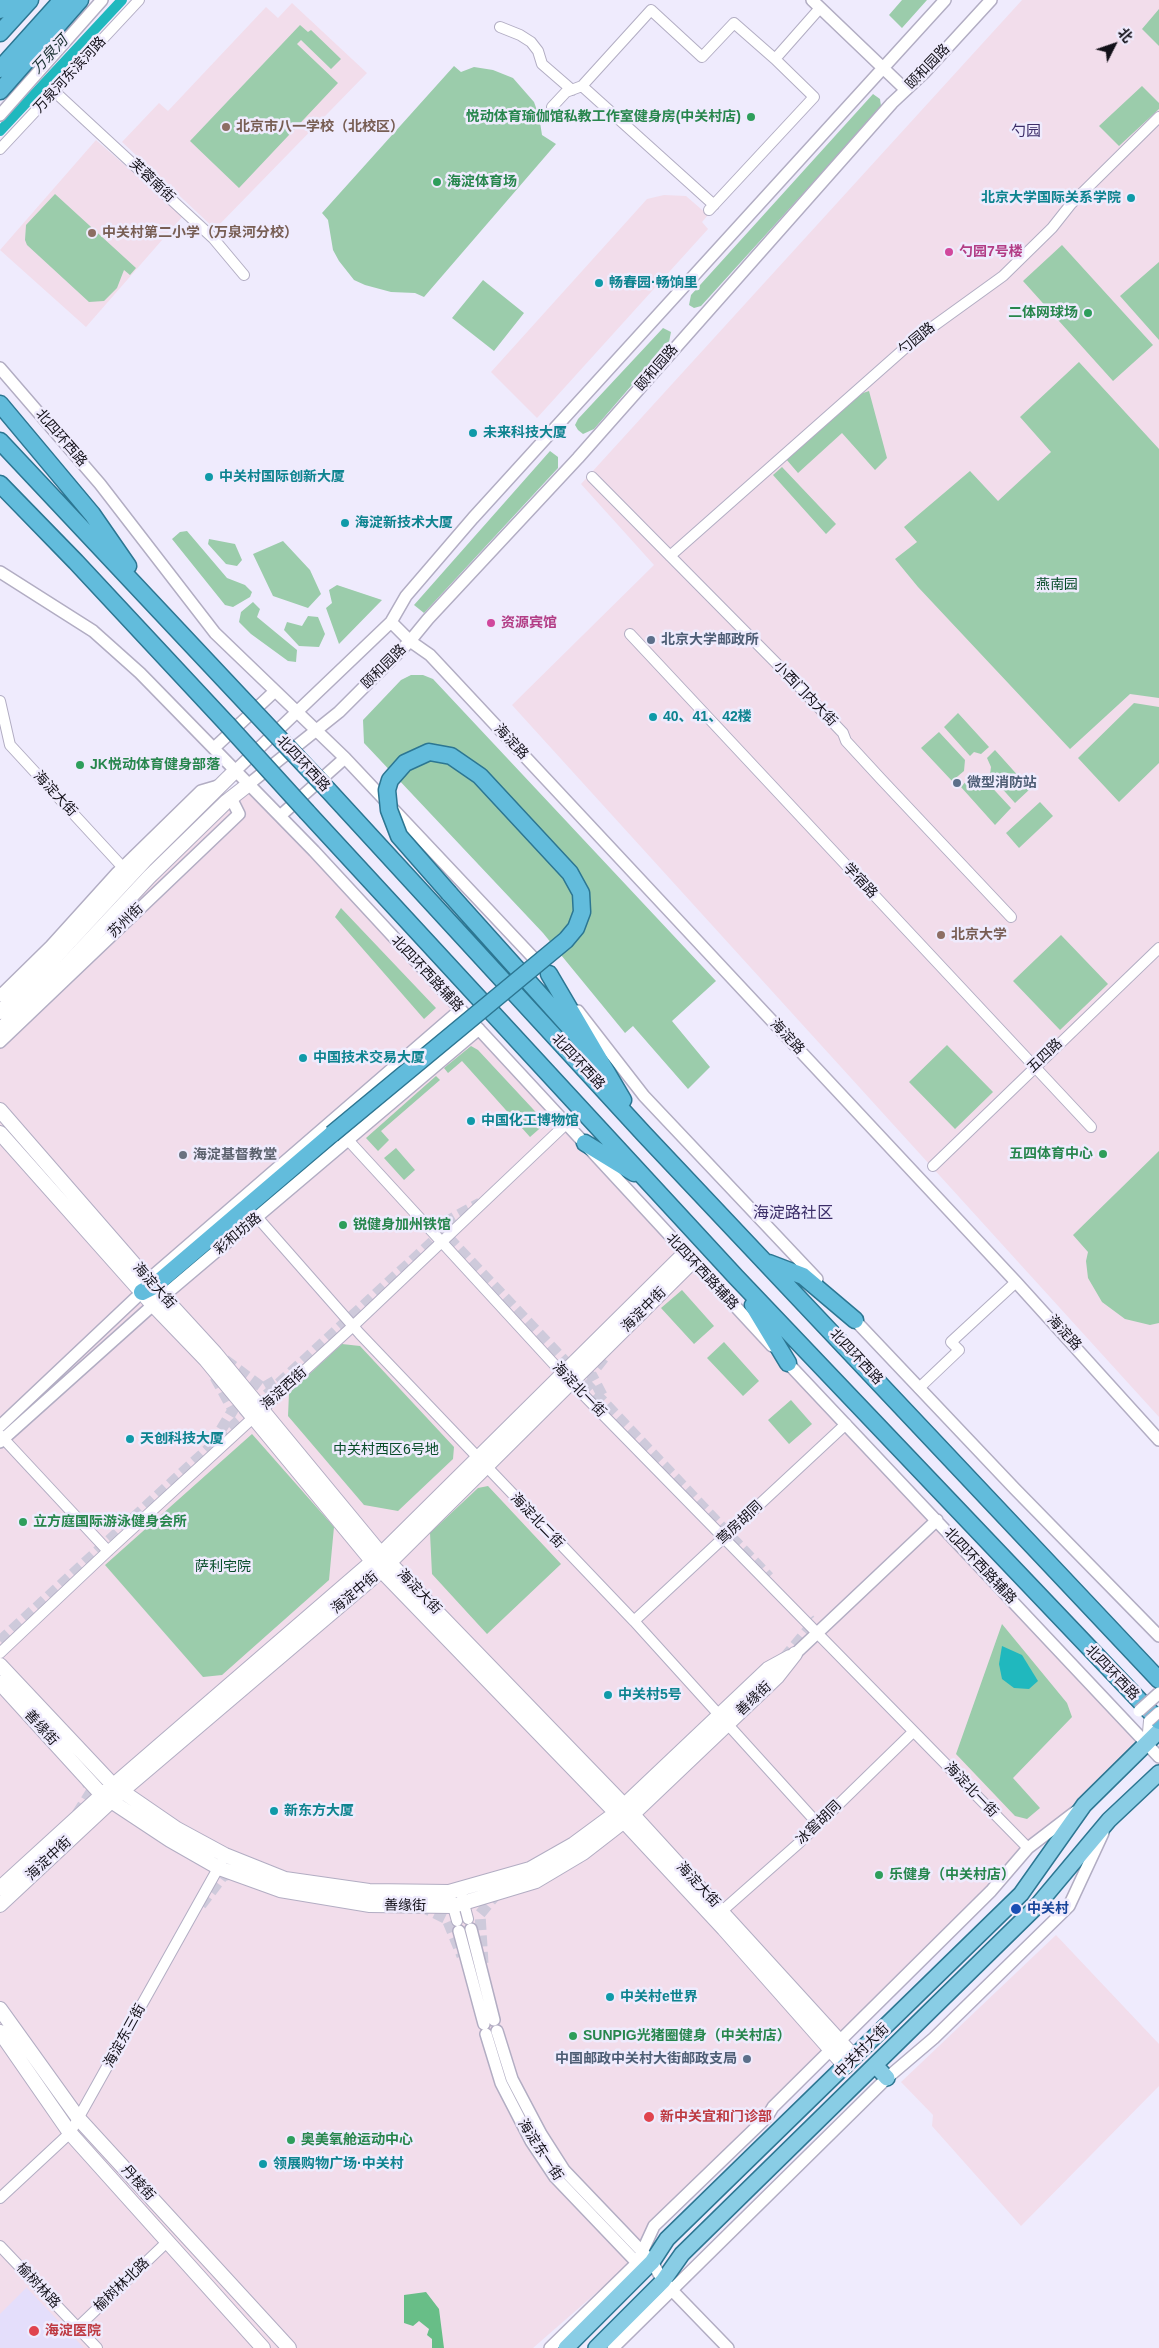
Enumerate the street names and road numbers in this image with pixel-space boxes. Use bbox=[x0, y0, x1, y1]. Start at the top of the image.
street label: 万泉河东滨河路 bbox=[30, 33, 110, 117]
street label: 颐和园路 bbox=[903, 41, 953, 93]
street label: 芙蓉南街 bbox=[126, 156, 178, 206]
street label: 勺园路 bbox=[895, 319, 939, 359]
street label: 颐和园路 bbox=[632, 341, 682, 395]
street label: 北四环西路 bbox=[32, 406, 90, 470]
street label: 颐和园路 bbox=[358, 641, 410, 693]
street label: 小西门内大街 bbox=[770, 658, 840, 730]
street label: 海淀路 bbox=[491, 721, 531, 763]
street label: 北四环西路 bbox=[273, 733, 333, 795]
street label: 海淀大街 bbox=[30, 768, 80, 820]
street label: 学宿路 bbox=[840, 860, 880, 902]
street label: 苏州街 bbox=[105, 900, 147, 942]
street label: 北四环西路辅路 bbox=[387, 932, 467, 1016]
street label: 海淀路 bbox=[767, 1016, 807, 1058]
street label: 北四环西路 bbox=[548, 1031, 608, 1093]
street label: 五四路 bbox=[1024, 1035, 1066, 1077]
street label: 彩和坊路 bbox=[211, 1210, 265, 1258]
street label: 北四环西路辅路 bbox=[662, 1230, 742, 1314]
street label: 海淀大街 bbox=[129, 1260, 179, 1312]
street label: 海淀中街 bbox=[618, 1284, 670, 1336]
street label: 海淀路 bbox=[1044, 1312, 1084, 1354]
street label: 北四环西路 bbox=[826, 1326, 886, 1388]
street label: 海淀北一街 bbox=[549, 1359, 609, 1421]
street label: 海淀西街 bbox=[258, 1364, 310, 1414]
street label: 海淀北二街 bbox=[507, 1490, 567, 1552]
street label: 莺房胡同 bbox=[714, 1498, 766, 1548]
street label: 北四环西路辅路 bbox=[940, 1524, 1020, 1608]
street label: 海淀大街 bbox=[394, 1566, 444, 1618]
street label: 海淀中街 bbox=[328, 1569, 382, 1617]
street label: 北四环西路 bbox=[1082, 1642, 1142, 1704]
street label: 善缘街 bbox=[733, 1679, 775, 1719]
street label: 善缘街 bbox=[21, 1707, 61, 1749]
street label: 海淀北一街 bbox=[941, 1759, 1001, 1821]
street label: 冰窖胡同 bbox=[793, 1798, 845, 1848]
street label: 海淀中街 bbox=[23, 1834, 75, 1884]
street label: 海淀大街 bbox=[673, 1859, 723, 1911]
street label: 善缘街 bbox=[384, 1897, 426, 1915]
street label: 海淀东三街 bbox=[101, 2001, 149, 2071]
street label: 中关村大街 bbox=[831, 2020, 893, 2082]
street label: 海淀东一街 bbox=[514, 2116, 566, 2184]
street label: 丹棱街 bbox=[118, 2162, 158, 2204]
street label: 榆树林北路 bbox=[91, 2255, 153, 2315]
street label: 榆树林路 bbox=[13, 2260, 63, 2312]

